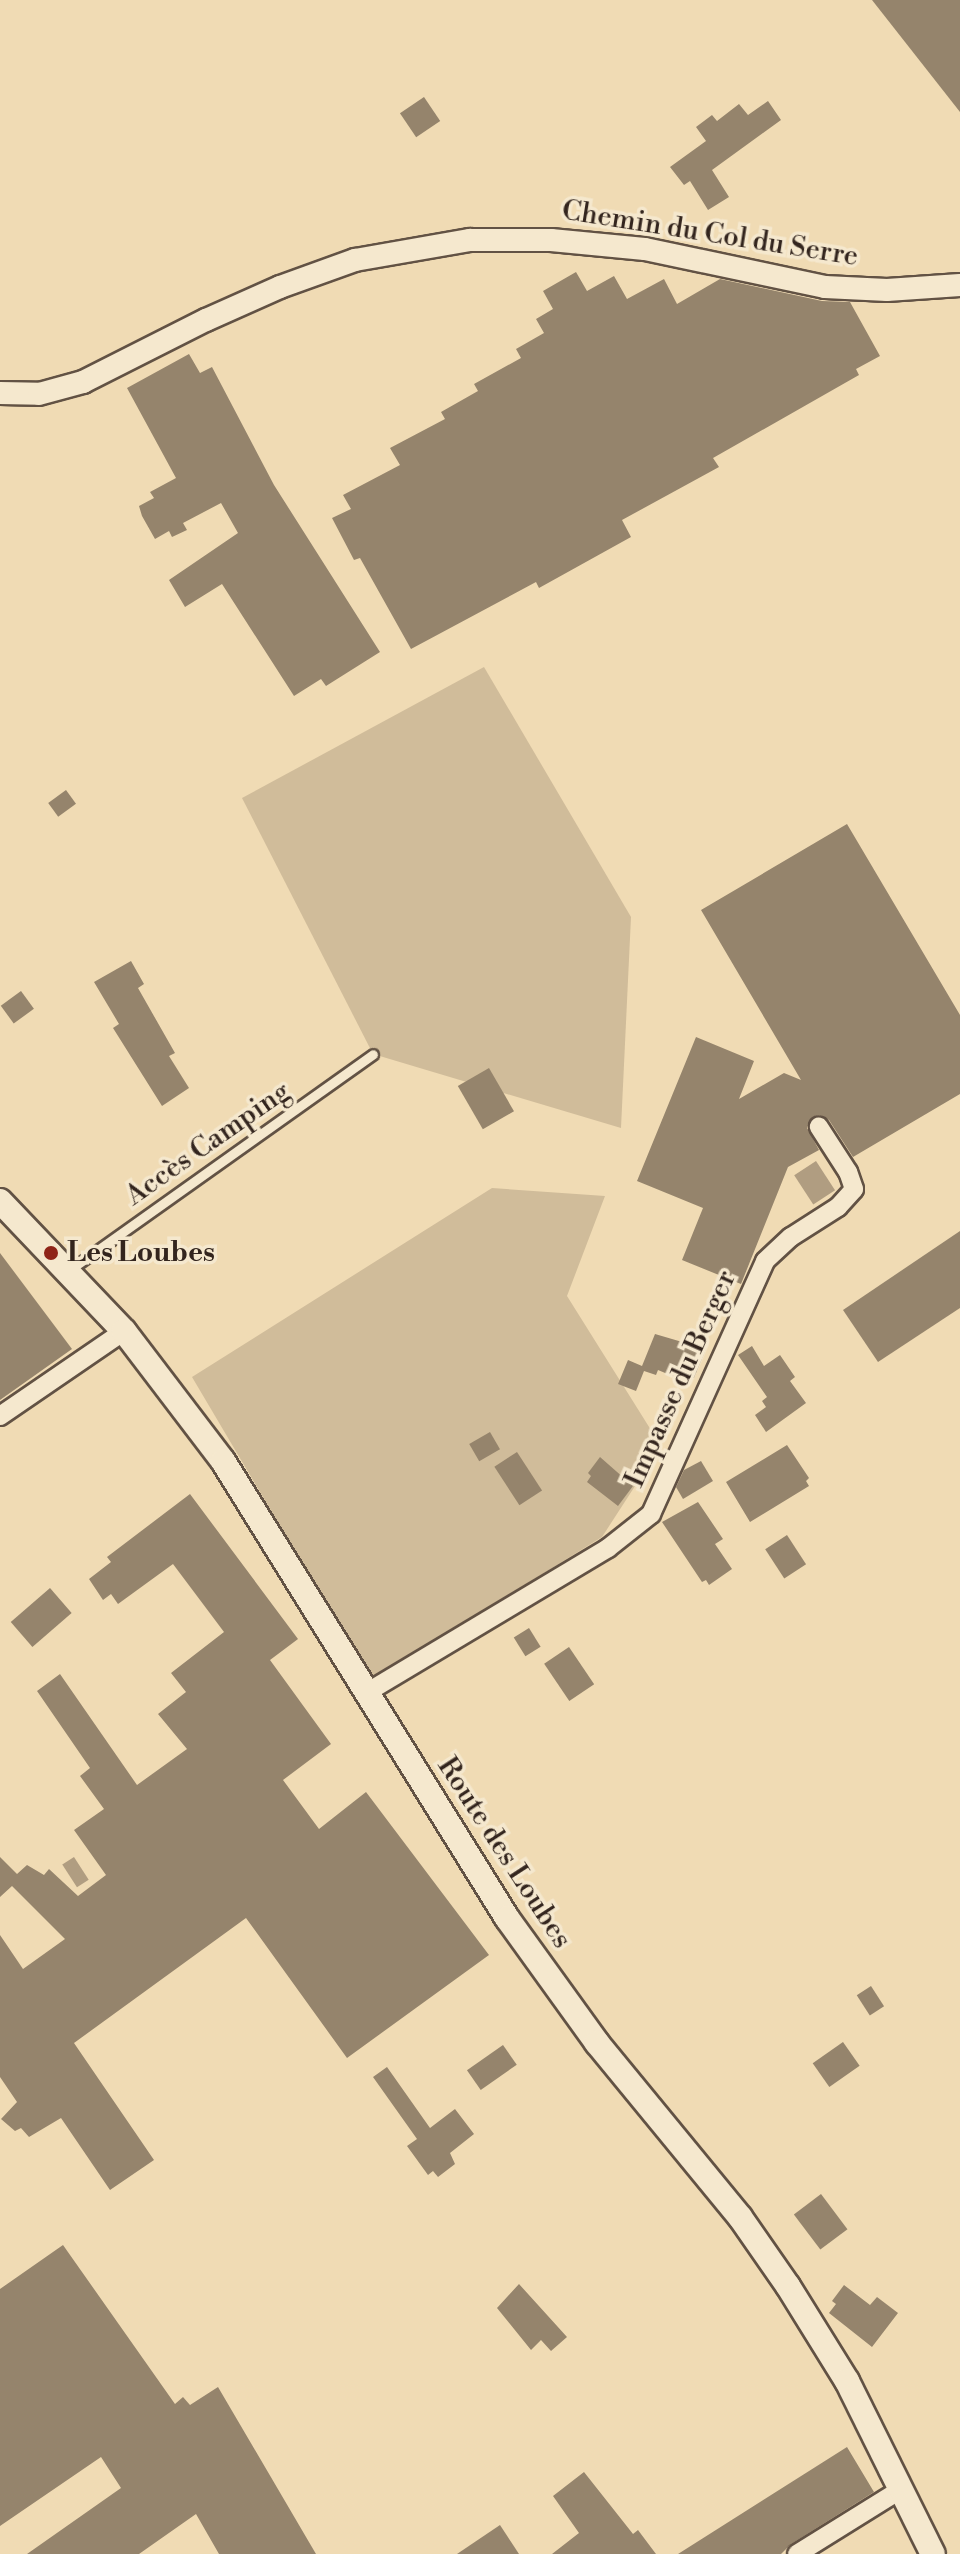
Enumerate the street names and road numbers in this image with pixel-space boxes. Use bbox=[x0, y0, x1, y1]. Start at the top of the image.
street label: Chemin du Col du Serre bbox=[559, 194, 861, 274]
street label: Accès Camping bbox=[119, 1075, 297, 1213]
street label: Impasse du Berger bbox=[618, 1265, 744, 1493]
street label: Route des Loubes bbox=[430, 1751, 578, 1955]

